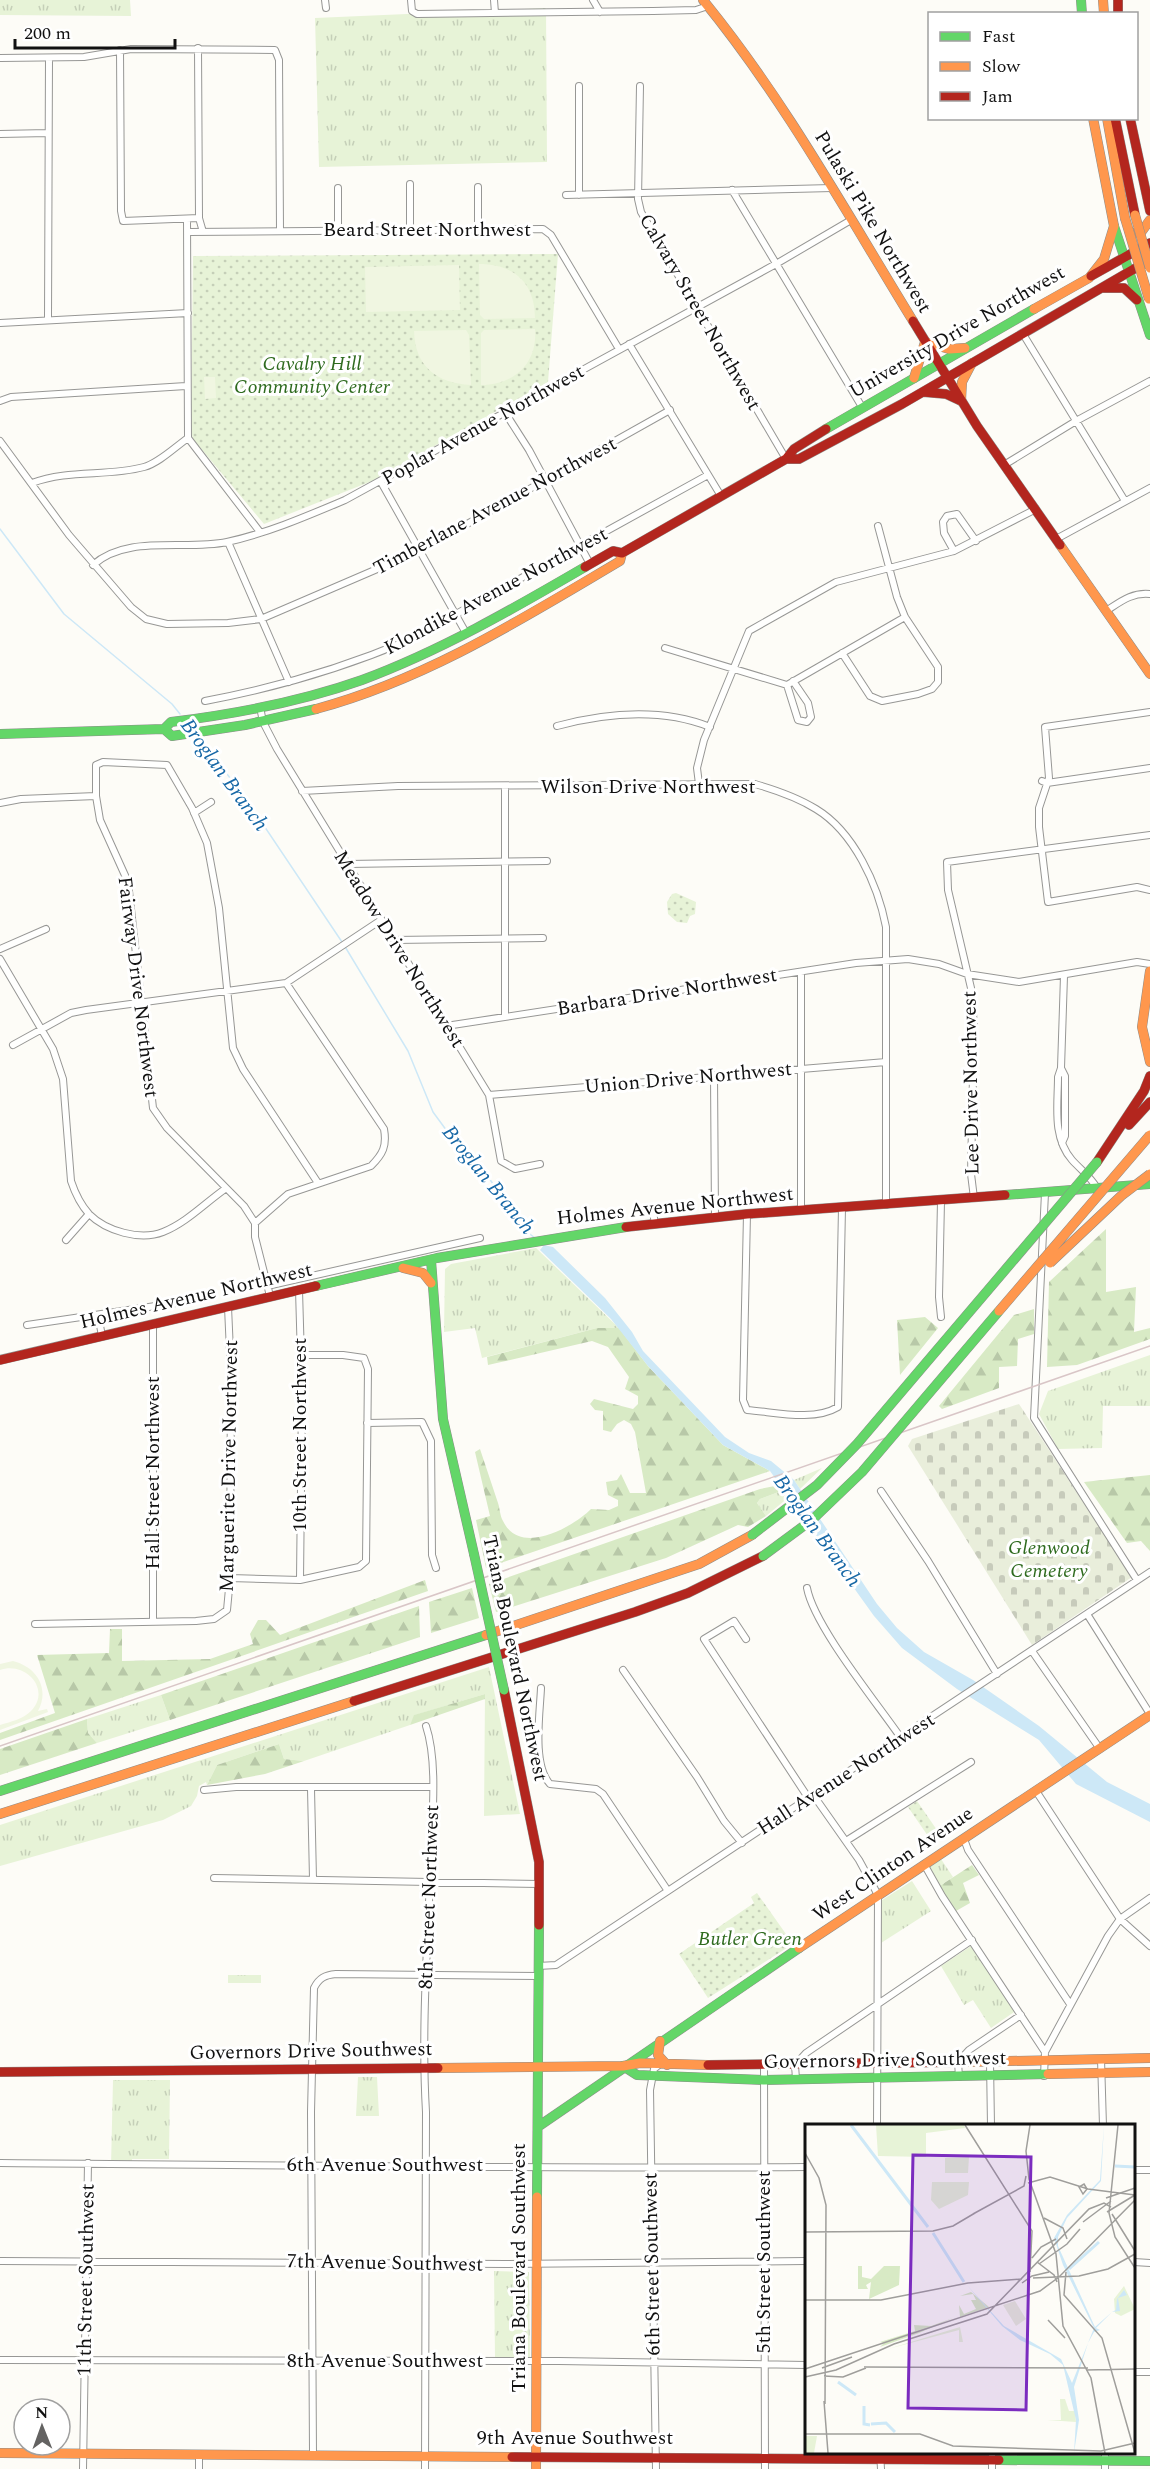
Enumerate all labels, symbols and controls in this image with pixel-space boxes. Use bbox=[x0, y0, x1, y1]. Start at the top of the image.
scale bar bbox=[15, 12, 176, 50]
legend bbox=[928, 12, 1138, 120]
text: 200 m bbox=[24, 20, 71, 47]
text: Fast bbox=[982, 23, 1015, 50]
text: Slow bbox=[982, 53, 1021, 80]
text: Jam bbox=[982, 83, 1013, 110]
street label: Pulaski Pike Northwest bbox=[807, 125, 939, 319]
street label: Calvary Street Northwest bbox=[631, 208, 769, 416]
street label: Beard Street Northwest bbox=[323, 215, 531, 245]
street label: University Drive Northwest bbox=[843, 258, 1071, 406]
park label: Cavalry Hill Community Center bbox=[234, 349, 391, 402]
street label: Poplar Avenue Northwest bbox=[376, 357, 590, 493]
street label: Timberlane Avenue Northwest bbox=[368, 429, 622, 583]
street label: Klondike Avenue Northwest bbox=[379, 519, 613, 663]
water label: Broglan Branch bbox=[172, 712, 276, 838]
street label: Wilson Drive Northwest bbox=[540, 772, 756, 802]
street label: Meadow Drive Northwest bbox=[326, 844, 472, 1054]
street label: Fairway Drive Northwest bbox=[110, 875, 166, 1099]
street label: Barbara Drive Northwest bbox=[555, 960, 779, 1024]
street label: Lee Drive Northwest bbox=[954, 991, 988, 1175]
street label: Union Drive Northwest bbox=[583, 1054, 793, 1102]
water label: Broglan Branch bbox=[434, 1118, 542, 1242]
street label: Holmes Avenue Northwest bbox=[555, 1179, 795, 1233]
street label: Holmes Avenue Northwest bbox=[77, 1255, 315, 1337]
street label: 10th Street Northwest bbox=[285, 1338, 315, 1532]
street label: Marguerite Drive Northwest bbox=[212, 1340, 246, 1592]
street label: Hall Street Northwest bbox=[138, 1376, 168, 1570]
water label: Broglan Branch bbox=[765, 1468, 869, 1594]
street label: Triana Boulevard Northwest bbox=[474, 1532, 556, 1784]
park label: Glenwood Cemetery bbox=[1008, 1533, 1090, 1586]
street label: Hall Avenue Northwest bbox=[751, 1705, 941, 1843]
street label: West Clinton Avenue bbox=[807, 1799, 979, 1929]
street label: 8th Street Northwest bbox=[411, 1804, 447, 1990]
park label: Butler Green bbox=[698, 1924, 803, 1954]
street label: Governors Drive Southwest bbox=[189, 2034, 433, 2068]
street label: Governors Drive Southwest bbox=[763, 2043, 1007, 2077]
inset map bbox=[805, 2124, 1135, 2454]
street label: Triana Boulevard Southwest bbox=[504, 2143, 534, 2393]
street label: 6th Avenue Southwest bbox=[287, 2150, 483, 2180]
street label: 5th Street Southwest bbox=[749, 2170, 779, 2354]
street label: 6th Street Southwest bbox=[635, 2172, 669, 2356]
street label: 11th Street Southwest bbox=[69, 2183, 103, 2377]
street label: 7th Avenue Southwest bbox=[286, 2246, 484, 2280]
street label: 8th Avenue Southwest bbox=[287, 2346, 483, 2376]
north arrow bbox=[12, 2397, 72, 2457]
text: N bbox=[35, 2401, 48, 2425]
street label: 9th Avenue Southwest bbox=[477, 2423, 673, 2453]

